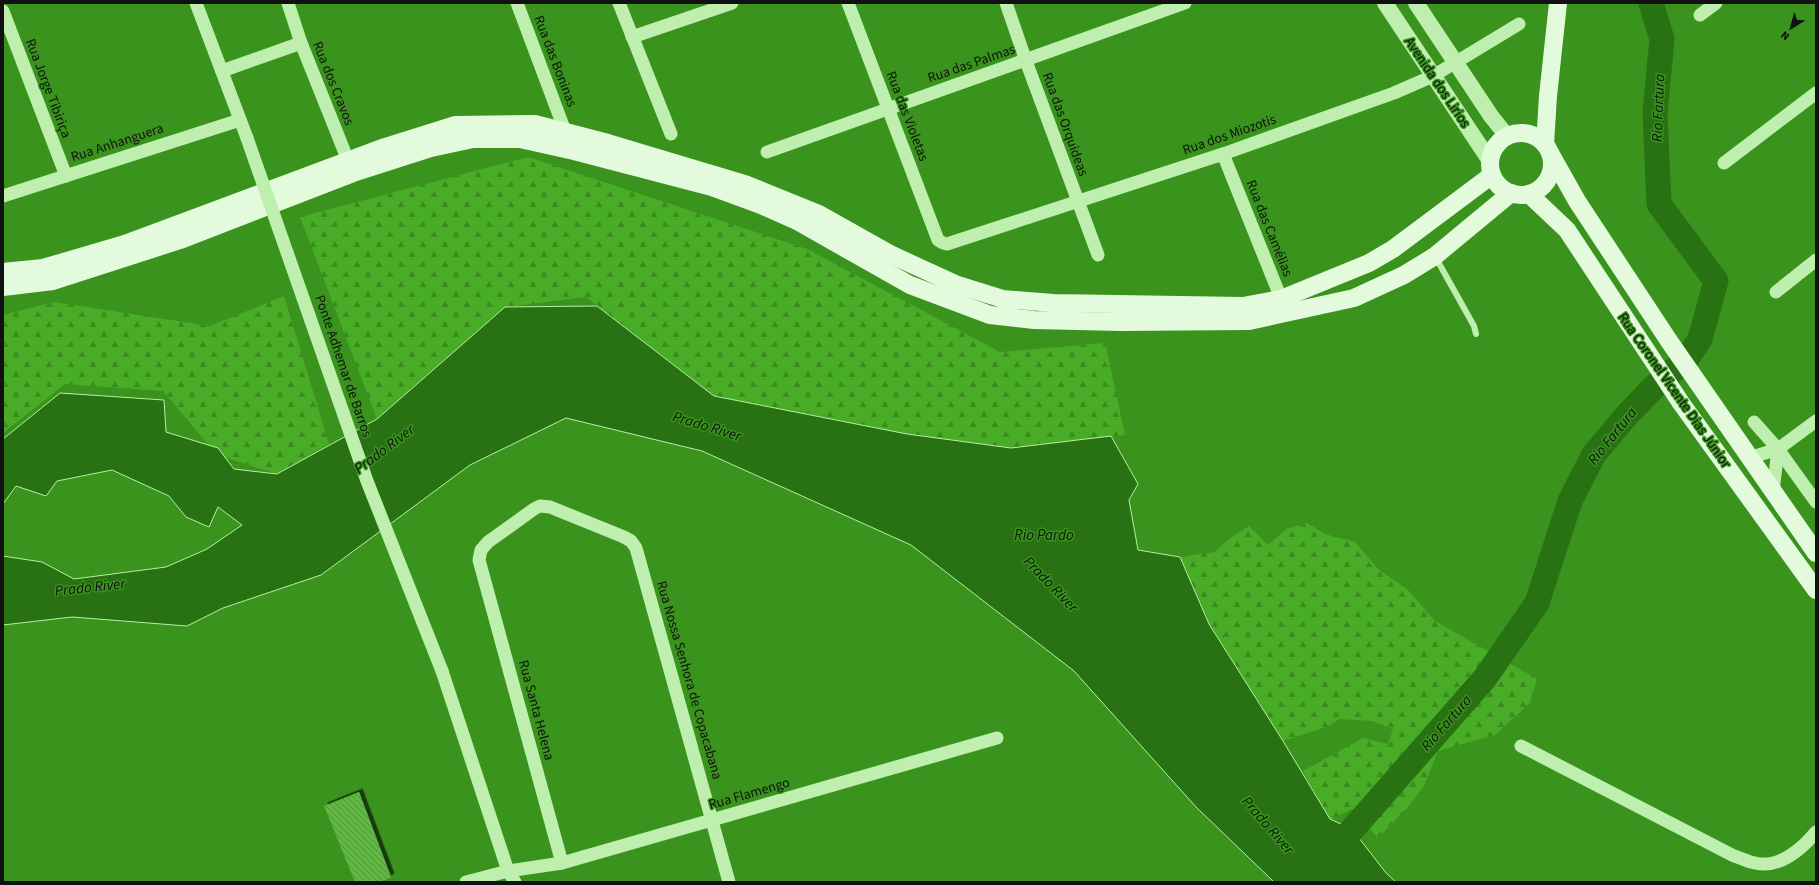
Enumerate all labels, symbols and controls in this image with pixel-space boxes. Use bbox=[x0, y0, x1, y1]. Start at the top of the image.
north arrow bbox=[1771, 8, 1811, 48]
street label: Rua das Boninas bbox=[528, 13, 582, 110]
text: N bbox=[1778, 27, 1793, 44]
street label: Avenida dos Lirios bbox=[1399, 33, 1475, 132]
street label: Rua Jorge Tibiriça bbox=[20, 36, 76, 141]
street label: Rua dos Cravos bbox=[307, 38, 359, 128]
street label: Rua das Palmas bbox=[925, 40, 1018, 88]
street label: Rua das Violetas bbox=[881, 68, 933, 164]
street label: Rua das Orquideas bbox=[1037, 70, 1093, 179]
water label: Rio Fartura bbox=[1647, 74, 1670, 142]
street label: Rua dos Miozotis bbox=[1180, 110, 1279, 160]
street label: Rua Anhanguera bbox=[68, 119, 166, 167]
street label: Rua das Camélias bbox=[1241, 177, 1298, 280]
street label: Ponte Adhemar de Barros bbox=[309, 293, 377, 440]
street label: Rua Coronel Vicente Dias Júnior bbox=[1613, 309, 1736, 472]
water label: Rio Fartura bbox=[1583, 403, 1642, 469]
water label: Prado River bbox=[670, 406, 745, 447]
water label: Prado River bbox=[350, 419, 420, 479]
water label: Rio Pardo bbox=[1014, 525, 1074, 546]
water label: Prado River bbox=[1018, 552, 1083, 618]
water label: Prado River bbox=[54, 573, 127, 602]
street label: Rua Nossa Senhora de Copacabana bbox=[651, 579, 727, 782]
street label: Rua Santa Helena bbox=[513, 658, 559, 763]
water label: Rio Fartura bbox=[1416, 691, 1477, 756]
street label: Rua Flamengo bbox=[706, 773, 792, 815]
water label: Prado River bbox=[1236, 792, 1299, 860]

